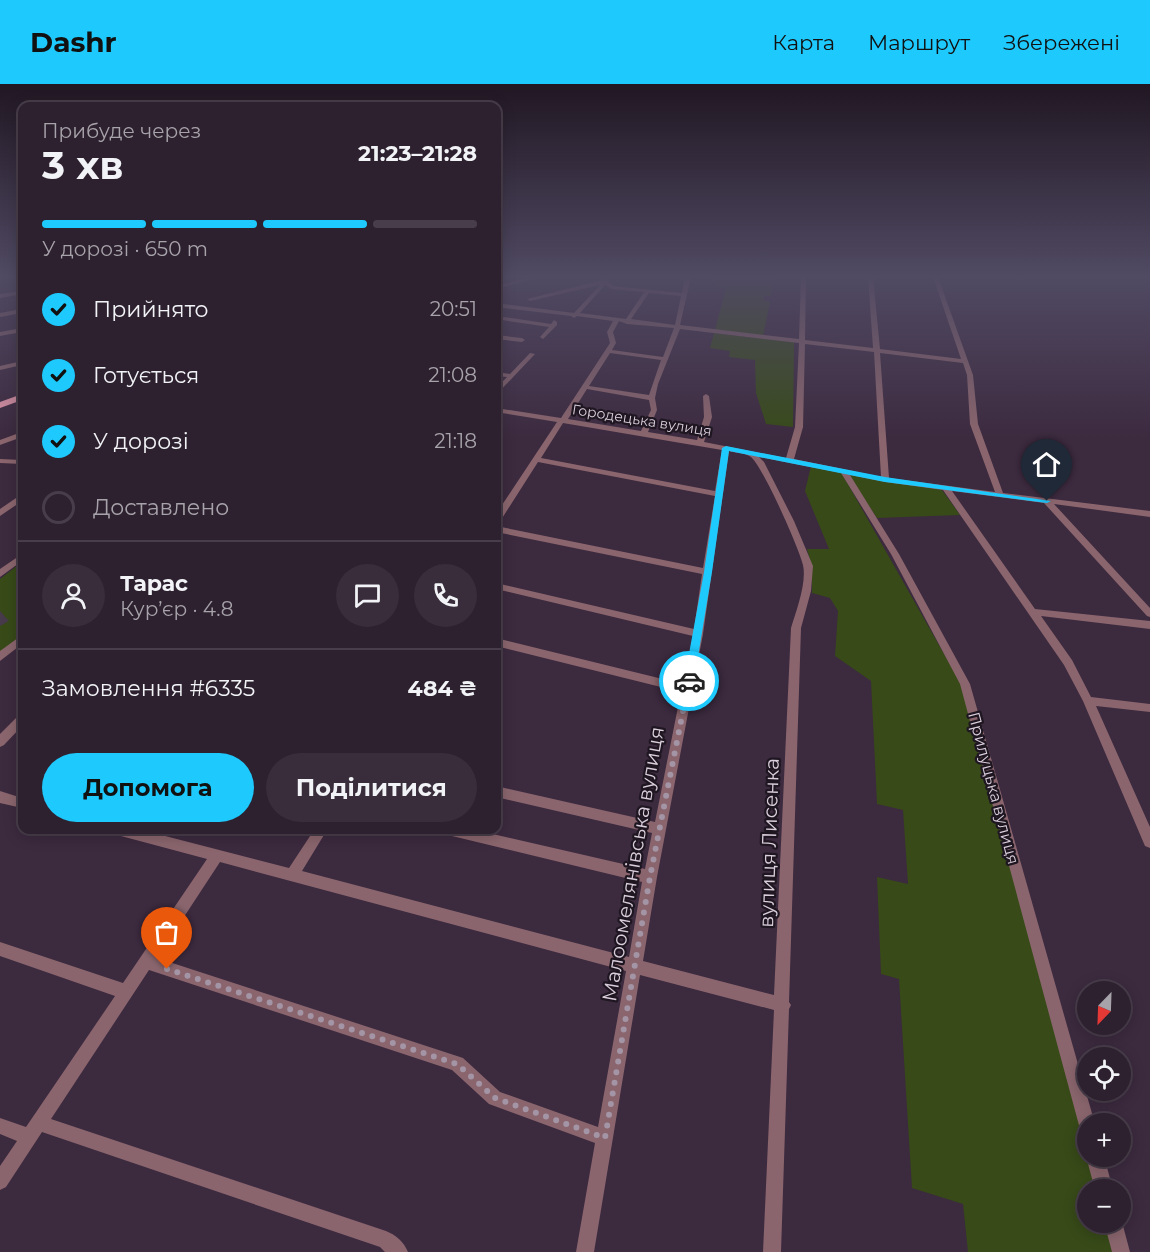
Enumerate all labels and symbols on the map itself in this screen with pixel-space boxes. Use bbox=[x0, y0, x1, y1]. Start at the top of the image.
street label: Городецька вулиця bbox=[571, 400, 713, 440]
pin bbox=[1021, 439, 1072, 501]
courier bbox=[659, 651, 719, 711]
street label: Прилуцька вулиця bbox=[964, 710, 1023, 866]
street label: Малоомелянівська вулиця bbox=[597, 725, 669, 1003]
street label: вулиця Лисенка bbox=[754, 758, 784, 928]
pin bbox=[141, 907, 192, 969]
north arrow bbox=[1077, 981, 1131, 1035]

